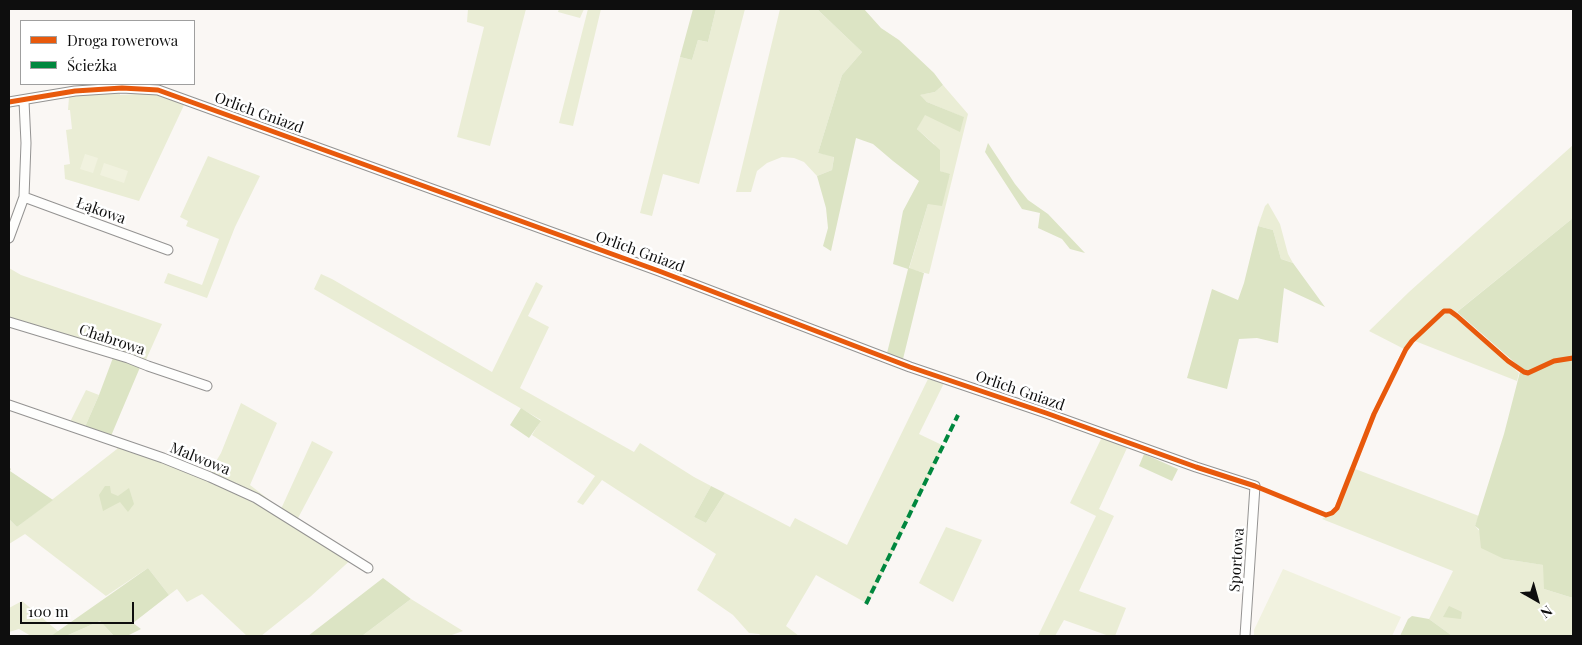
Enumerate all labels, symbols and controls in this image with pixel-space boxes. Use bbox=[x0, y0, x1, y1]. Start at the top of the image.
legend bbox=[20, 20, 195, 85]
text: Droga rowerowa bbox=[67, 30, 178, 50]
text: Ścieżka bbox=[67, 55, 117, 75]
street label: Orlich Gniazd bbox=[212, 89, 306, 137]
street label: Łąkowa bbox=[74, 194, 128, 228]
street label: Orlich Gniazd bbox=[593, 228, 687, 276]
street label: Chabrowa bbox=[77, 321, 147, 359]
street label: Orlich Gniazd bbox=[973, 367, 1067, 415]
street label: Malwowa bbox=[167, 439, 233, 479]
street label: Sportowa bbox=[1226, 527, 1248, 593]
north arrow bbox=[1512, 575, 1562, 625]
scale bar bbox=[22, 592, 136, 624]
text: 100 m bbox=[28, 601, 69, 621]
text: N bbox=[1537, 602, 1556, 623]

